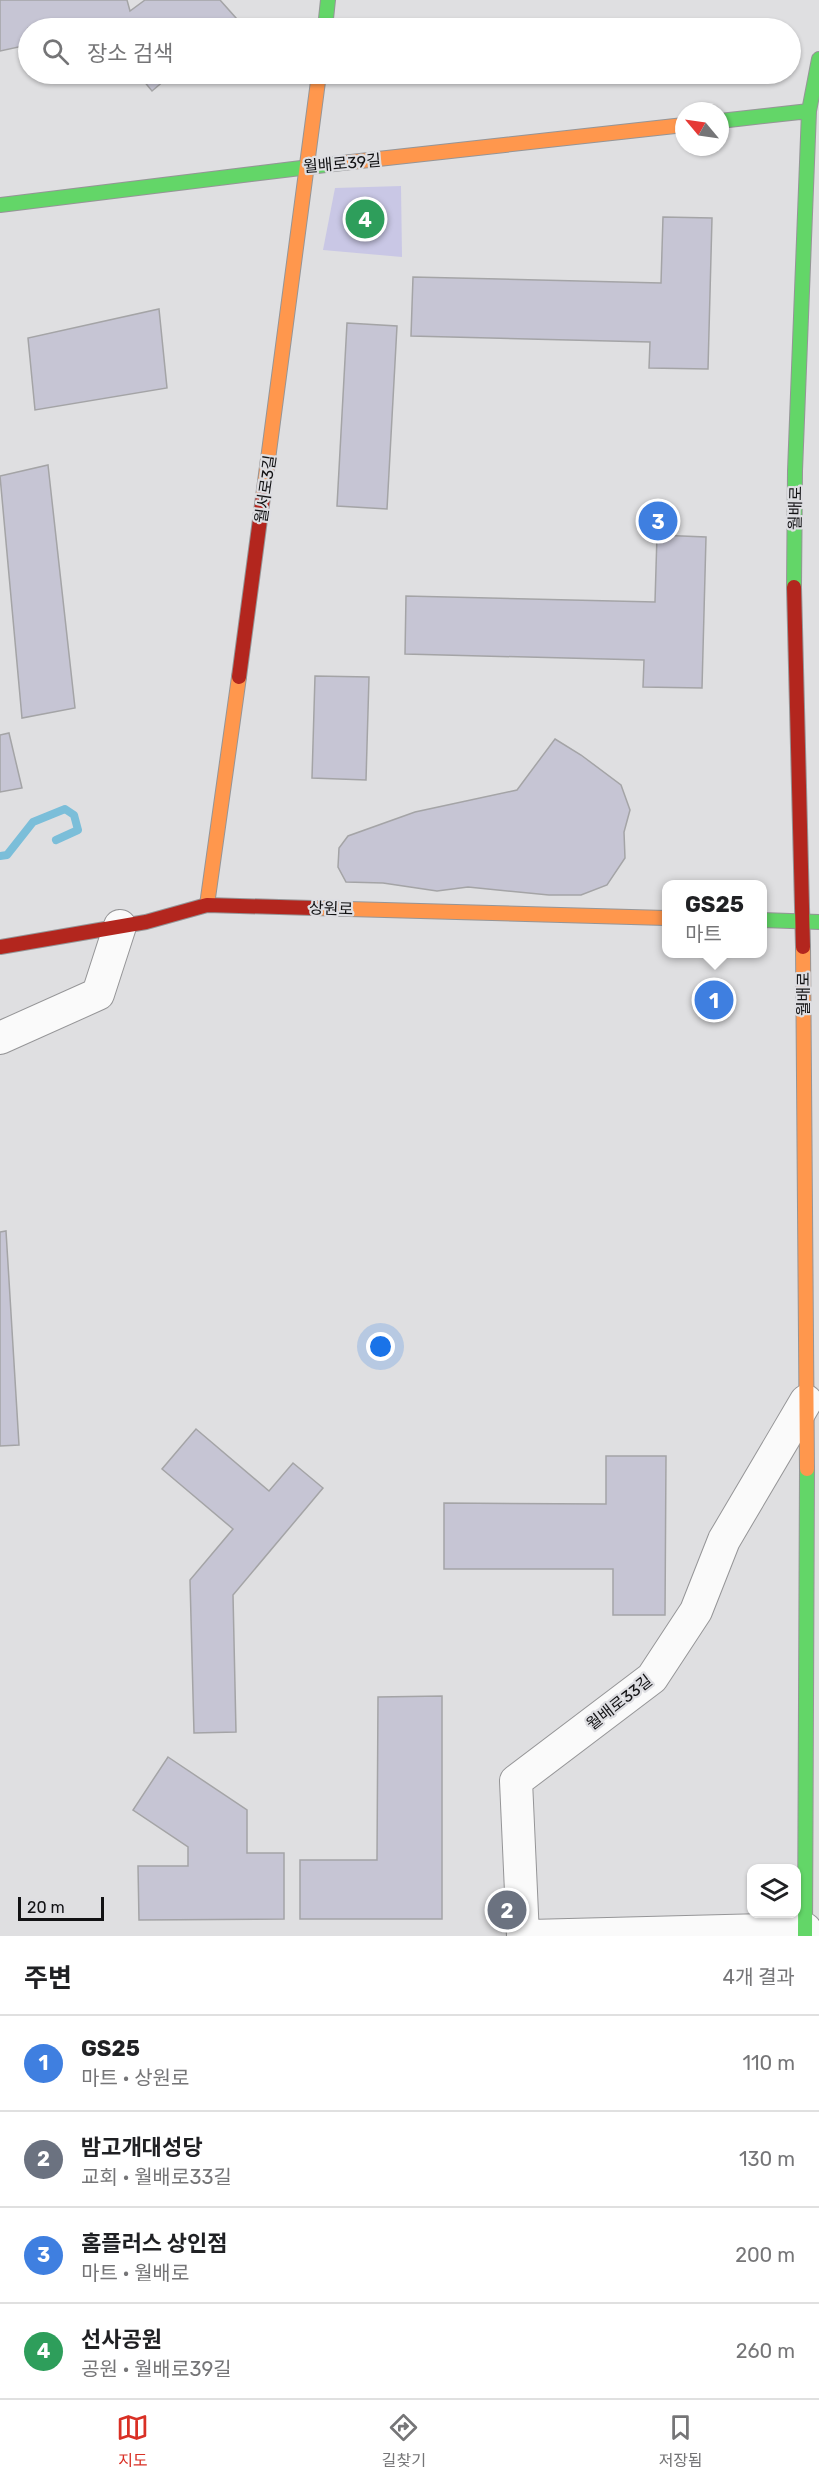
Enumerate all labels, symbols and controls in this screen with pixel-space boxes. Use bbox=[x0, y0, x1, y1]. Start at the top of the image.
search box bbox=[18, 18, 801, 84]
icon: search bbox=[39, 35, 72, 68]
text: 장소 검색 bbox=[87, 40, 173, 67]
north arrow bbox=[675, 102, 729, 156]
street label: 월배로39길 bbox=[302, 151, 382, 176]
pin: 4 bbox=[346, 196, 385, 242]
street label: 월서로3길 bbox=[251, 454, 280, 524]
street label: 월배로 bbox=[786, 485, 805, 530]
pin: 3 bbox=[638, 498, 678, 544]
popup bbox=[662, 880, 767, 958]
text: GS25 bbox=[685, 891, 744, 918]
street label: 상원로 bbox=[309, 898, 354, 919]
text: 마트 bbox=[685, 922, 722, 946]
street label: 월배로 bbox=[794, 972, 813, 1016]
pin: 1 bbox=[694, 978, 734, 1022]
your location bbox=[366, 1332, 395, 1361]
street label: 월배로33길 bbox=[583, 1671, 656, 1734]
map controls bbox=[747, 1864, 801, 1918]
button: layers bbox=[747, 1864, 801, 1918]
pin: 2 bbox=[488, 1888, 526, 1932]
scale bar bbox=[18, 1894, 104, 1922]
text: 20 m bbox=[27, 1898, 65, 1917]
text: 주변 bbox=[24, 1963, 72, 1994]
text: 4개 결과 bbox=[722, 1965, 795, 1989]
text: GS25 bbox=[81, 2035, 140, 2062]
text: 1 bbox=[39, 2051, 48, 2075]
text: 110 m bbox=[743, 2051, 795, 2075]
text: 마트 · 상원로 bbox=[81, 2066, 189, 2090]
text: 밤고개대성당 bbox=[81, 2134, 202, 2161]
text: 2 bbox=[37, 2147, 50, 2171]
text: 130 m bbox=[739, 2147, 795, 2171]
text: 교회 · 월배로33길 bbox=[81, 2165, 232, 2189]
text: 홈플러스 상인점 bbox=[81, 2230, 227, 2257]
text: 3 bbox=[37, 2243, 50, 2267]
text: 200 m bbox=[735, 2243, 795, 2267]
text: 마트 · 월배로 bbox=[81, 2261, 189, 2285]
text: 선사공원 bbox=[81, 2326, 162, 2353]
text: 4 bbox=[37, 2339, 50, 2363]
text: 260 m bbox=[736, 2339, 795, 2363]
text: 공원 · 월배로39길 bbox=[81, 2357, 232, 2381]
tab: 지도 bbox=[116, 2411, 149, 2471]
tab: 길찾기 bbox=[382, 2411, 426, 2471]
tab: 저장됨 bbox=[659, 2411, 703, 2471]

